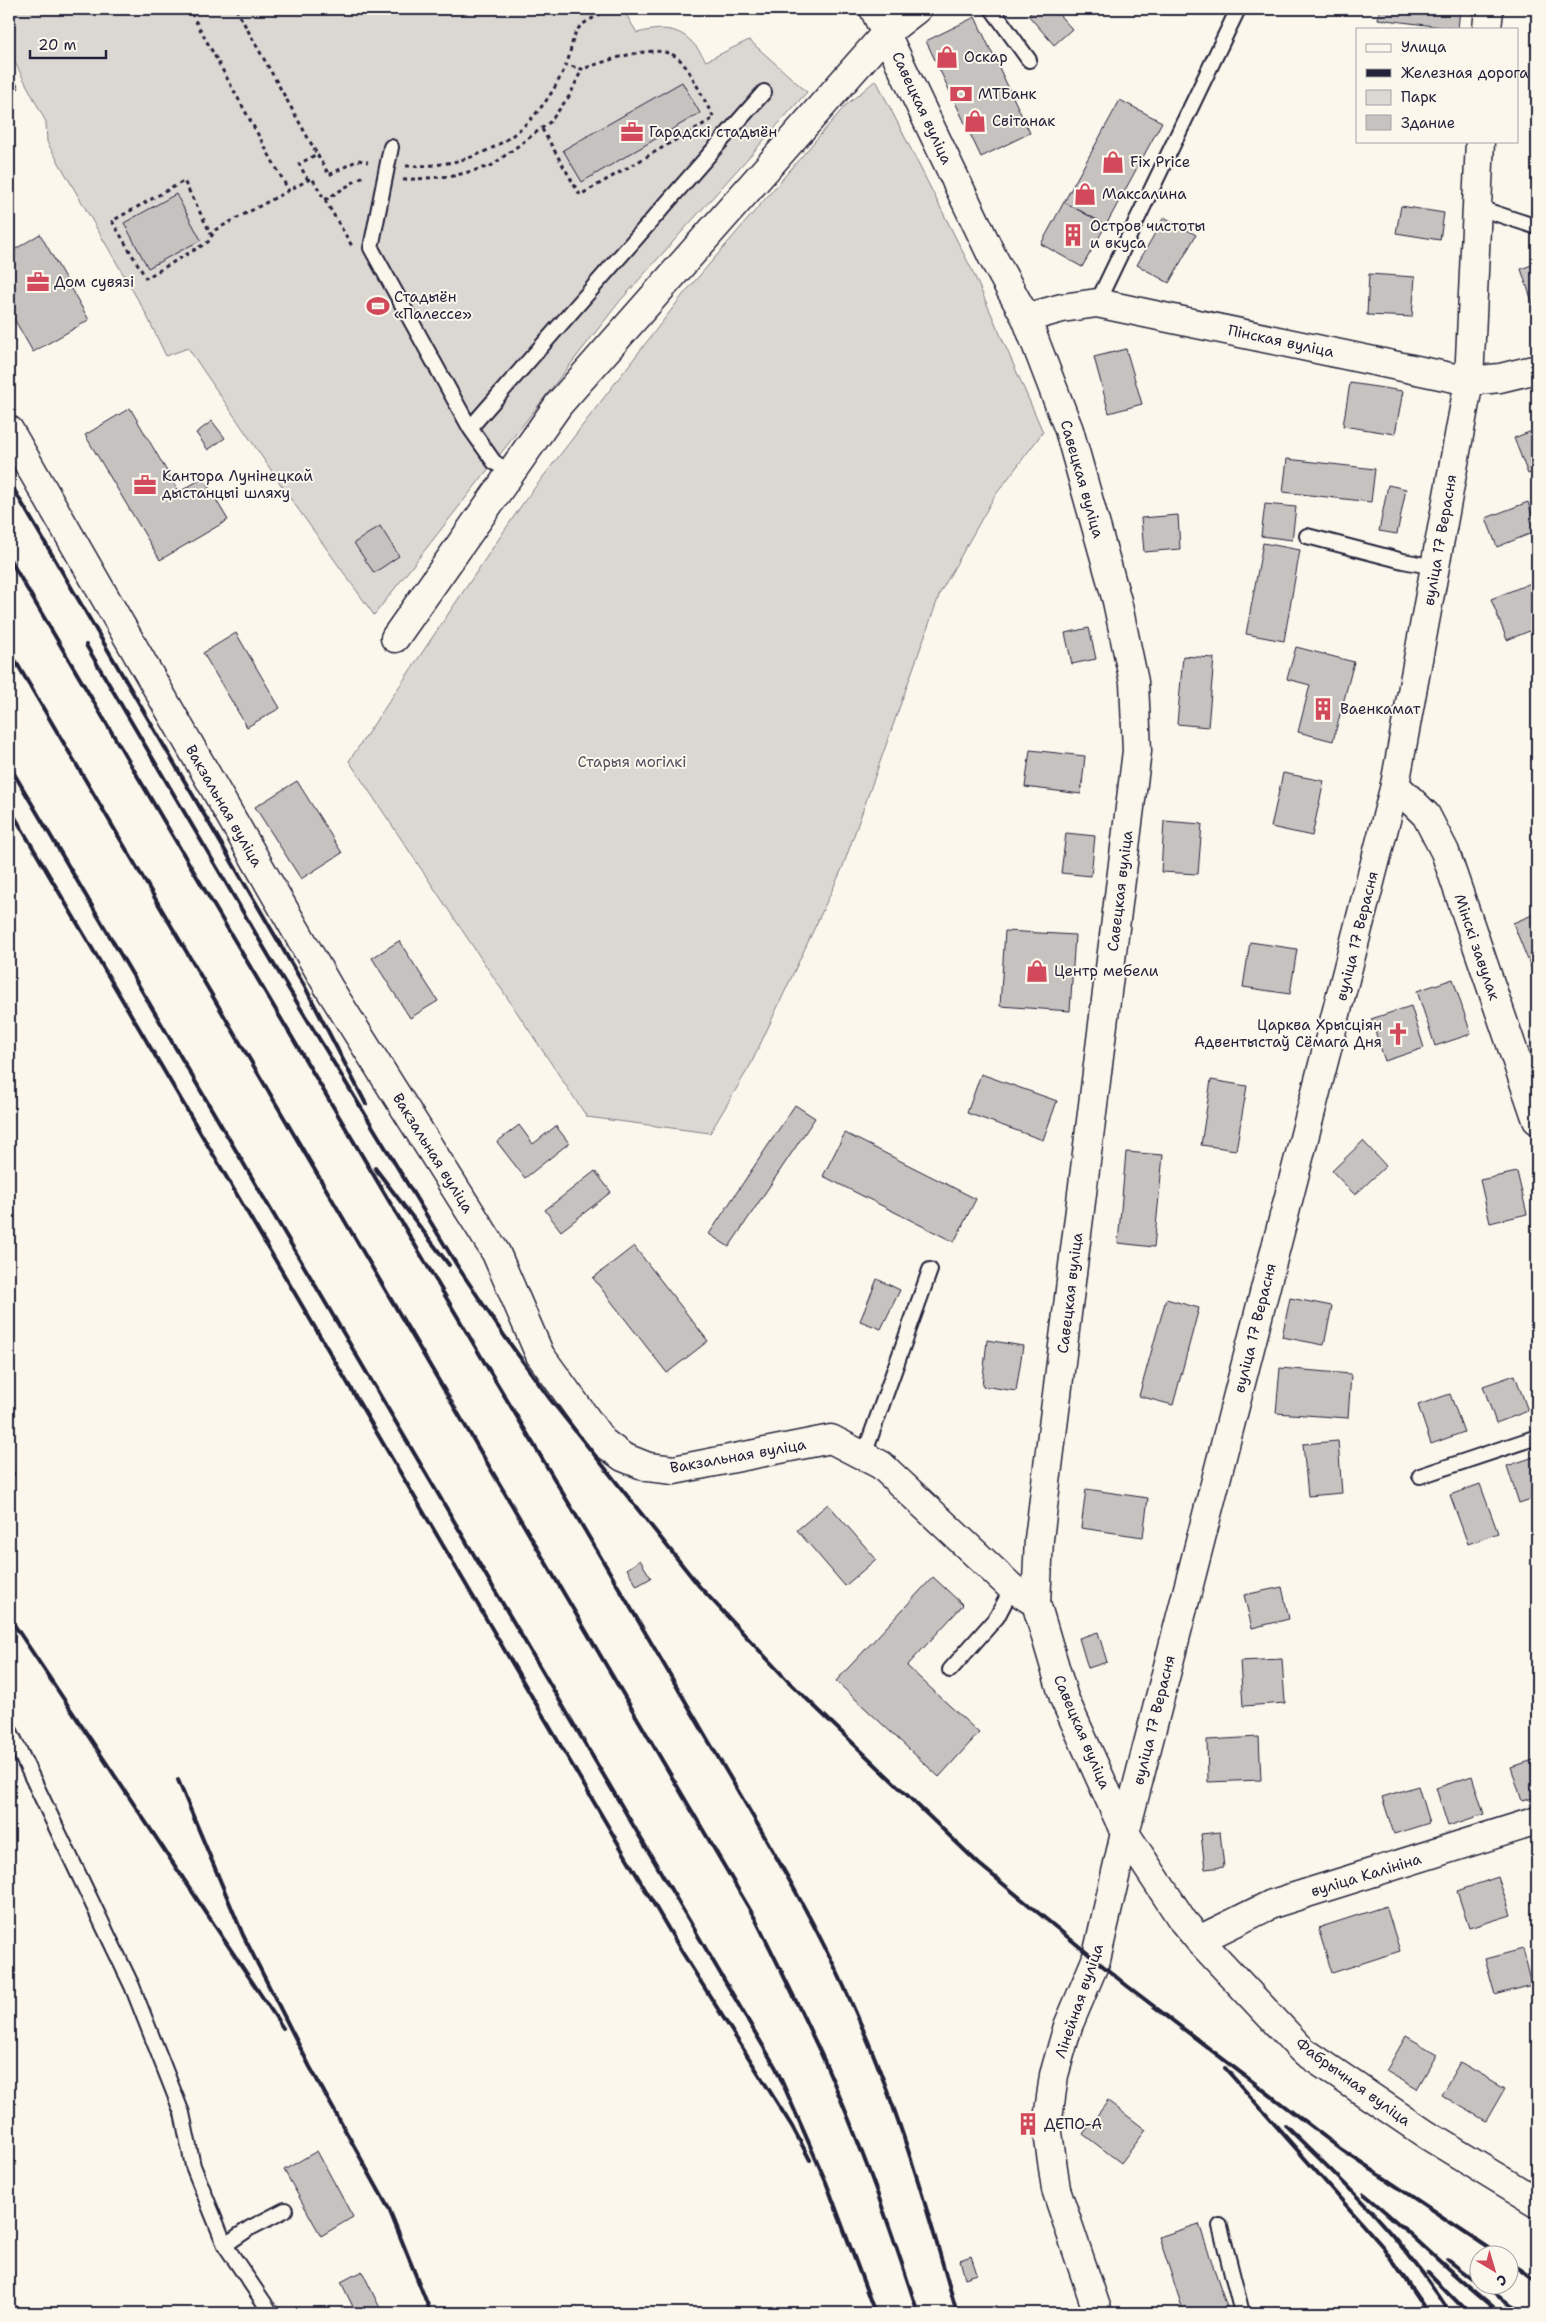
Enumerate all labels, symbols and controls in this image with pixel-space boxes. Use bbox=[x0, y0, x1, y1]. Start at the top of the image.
scale bar bbox=[30, 28, 106, 60]
legend bbox=[1356, 28, 1518, 142]
text: 20 m bbox=[38, 35, 77, 55]
text: Улица bbox=[1401, 37, 1447, 57]
shop icon: Оскар bbox=[934, 44, 960, 70]
place label: Оскар bbox=[964, 47, 1008, 67]
street label: Савецкая вуліца bbox=[887, 49, 957, 168]
text: Железная дорога bbox=[1401, 63, 1529, 83]
bank icon: МТБанк bbox=[948, 81, 974, 107]
place label: МТБанк bbox=[978, 84, 1037, 104]
text: Парк bbox=[1401, 87, 1437, 107]
shop icon: Світанак bbox=[962, 108, 988, 134]
place label: Світанак bbox=[992, 111, 1055, 131]
text: Здание bbox=[1401, 113, 1455, 133]
office icon: Гарадскі стадыён bbox=[619, 119, 645, 145]
place label: Гарадскі стадыён bbox=[649, 122, 777, 142]
shop icon: Fix Price bbox=[1100, 149, 1126, 175]
place label: Fix Price bbox=[1130, 152, 1190, 172]
shop icon: Максалина bbox=[1072, 181, 1098, 207]
place label: Максалина bbox=[1102, 184, 1187, 204]
place label: Остров чистоты и вкуса bbox=[1090, 216, 1206, 253]
building icon: Остров чистоты и вкуса bbox=[1060, 222, 1086, 248]
office icon: Дом сувязі bbox=[25, 269, 51, 295]
place label: Дом сувязі bbox=[54, 272, 134, 292]
place label: Стадыён «Палессе» bbox=[394, 287, 472, 324]
sports icon: Стадыён «Палессе» bbox=[365, 293, 391, 319]
street label: Пінская вуліца bbox=[1226, 320, 1337, 362]
street label: Савецкая вуліца bbox=[1056, 418, 1109, 541]
place label: Кантора Лунінецкай дыстанцыі шляху bbox=[162, 466, 313, 503]
office icon: Кантора Лунінецкай дыстанцыі шляху bbox=[132, 472, 158, 498]
street label: вуліца 17 Верасня bbox=[1419, 473, 1461, 607]
building icon: Ваенкамат bbox=[1310, 696, 1336, 722]
place label: Ваенкамат bbox=[1340, 699, 1421, 719]
street label: Вакзальная вуліца bbox=[181, 741, 267, 871]
park label: Старыя могілкі bbox=[578, 752, 686, 772]
street label: Савецкая вуліца bbox=[1103, 829, 1137, 953]
street label: вуліца 17 Верасня bbox=[1331, 869, 1383, 1003]
street label: Мінскі завулак bbox=[1449, 891, 1505, 1003]
shop icon: Центр мебели bbox=[1024, 958, 1050, 984]
place label: Центр мебели bbox=[1054, 961, 1159, 981]
place label: Царква Хрысціян Адвентыстаў Сёмага Дня bbox=[1194, 1015, 1382, 1052]
church icon: Царква Хрысціян Адвентыстаў Сёмага Дня bbox=[1385, 1021, 1411, 1047]
street label: Вакзальная вуліца bbox=[388, 1089, 478, 1217]
street label: Савецкая вуліца bbox=[1053, 1231, 1087, 1355]
street label: вуліца 17 Верасня bbox=[1229, 1261, 1281, 1395]
street label: Вакзальная вуліца bbox=[668, 1434, 808, 1478]
street label: вуліца 17 Верасня bbox=[1128, 1653, 1180, 1787]
street label: Савецкая вуліца bbox=[1049, 1672, 1115, 1793]
street label: вуліца Калініна bbox=[1308, 1848, 1424, 1901]
street label: Лінейная вуліца bbox=[1050, 1940, 1108, 2061]
street label: Фабрычная вуліца bbox=[1291, 2033, 1415, 2131]
building icon: ДЕПО-А bbox=[1015, 2111, 1041, 2137]
place label: ДЕПО-А bbox=[1044, 2114, 1102, 2134]
north arrow bbox=[1468, 2244, 1518, 2294]
text: С bbox=[1493, 2271, 1511, 2290]

